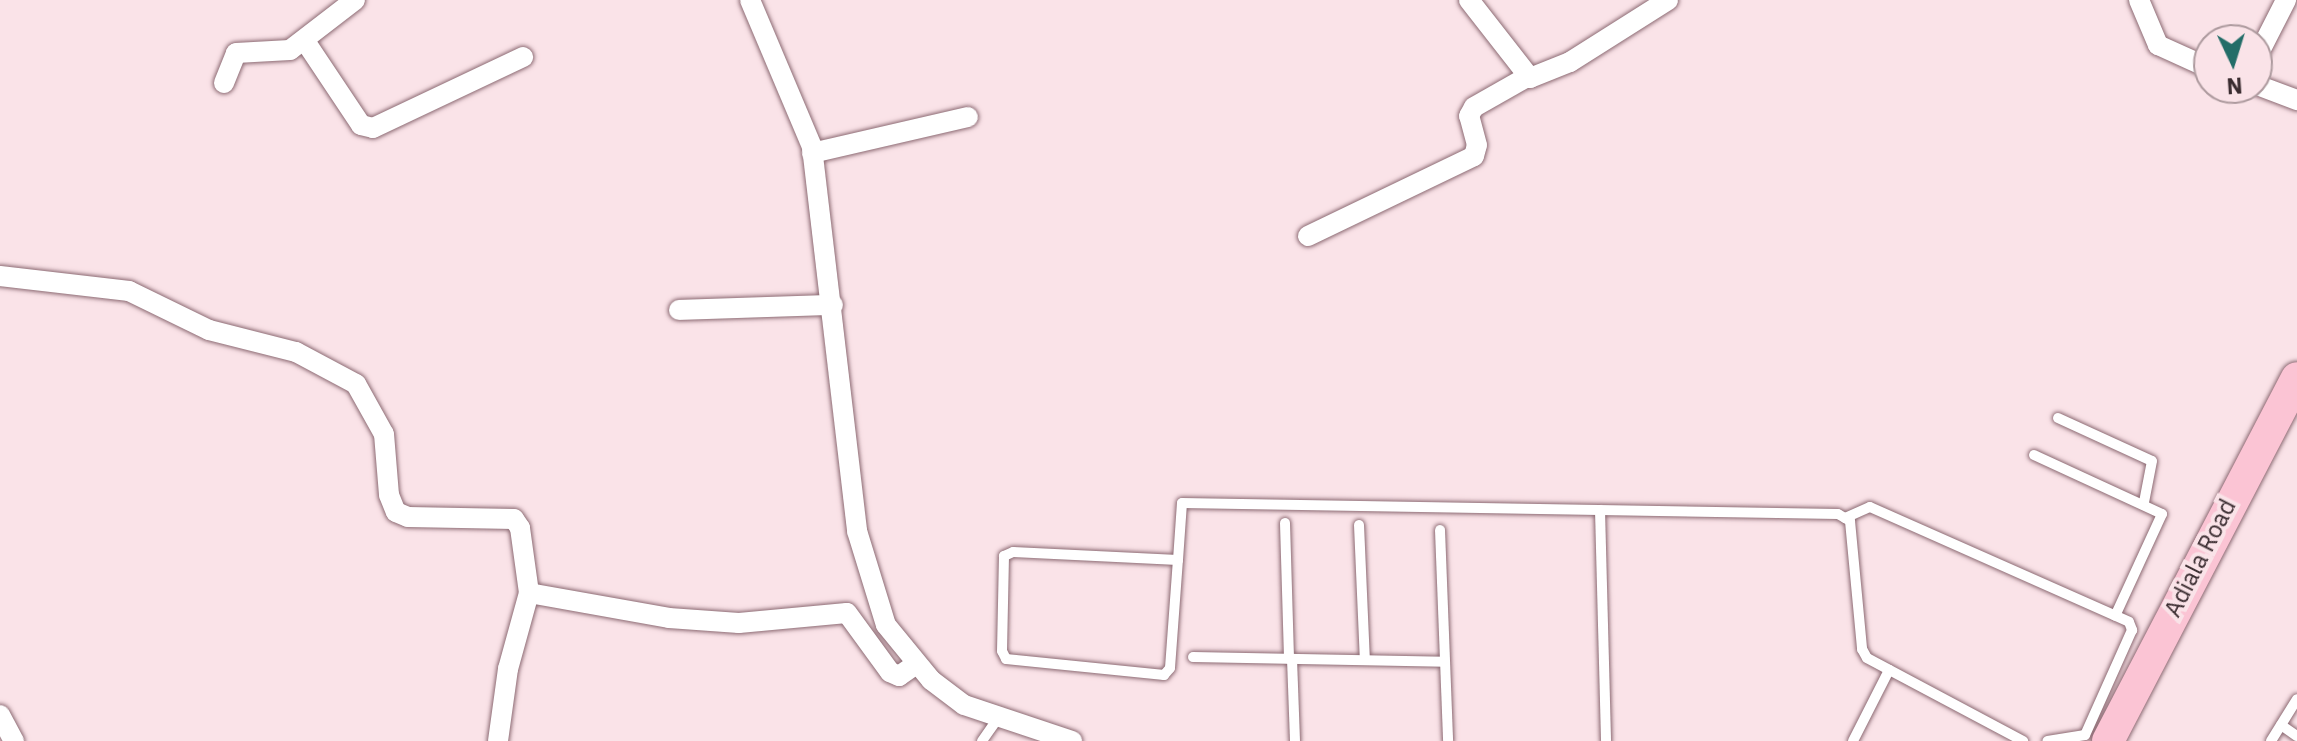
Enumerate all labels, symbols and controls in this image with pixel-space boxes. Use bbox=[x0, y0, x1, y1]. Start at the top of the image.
north arrow bbox=[2193, 24, 2273, 104]
text: N bbox=[2226, 71, 2244, 101]
street label: Adiala Road bbox=[2158, 494, 2242, 622]

